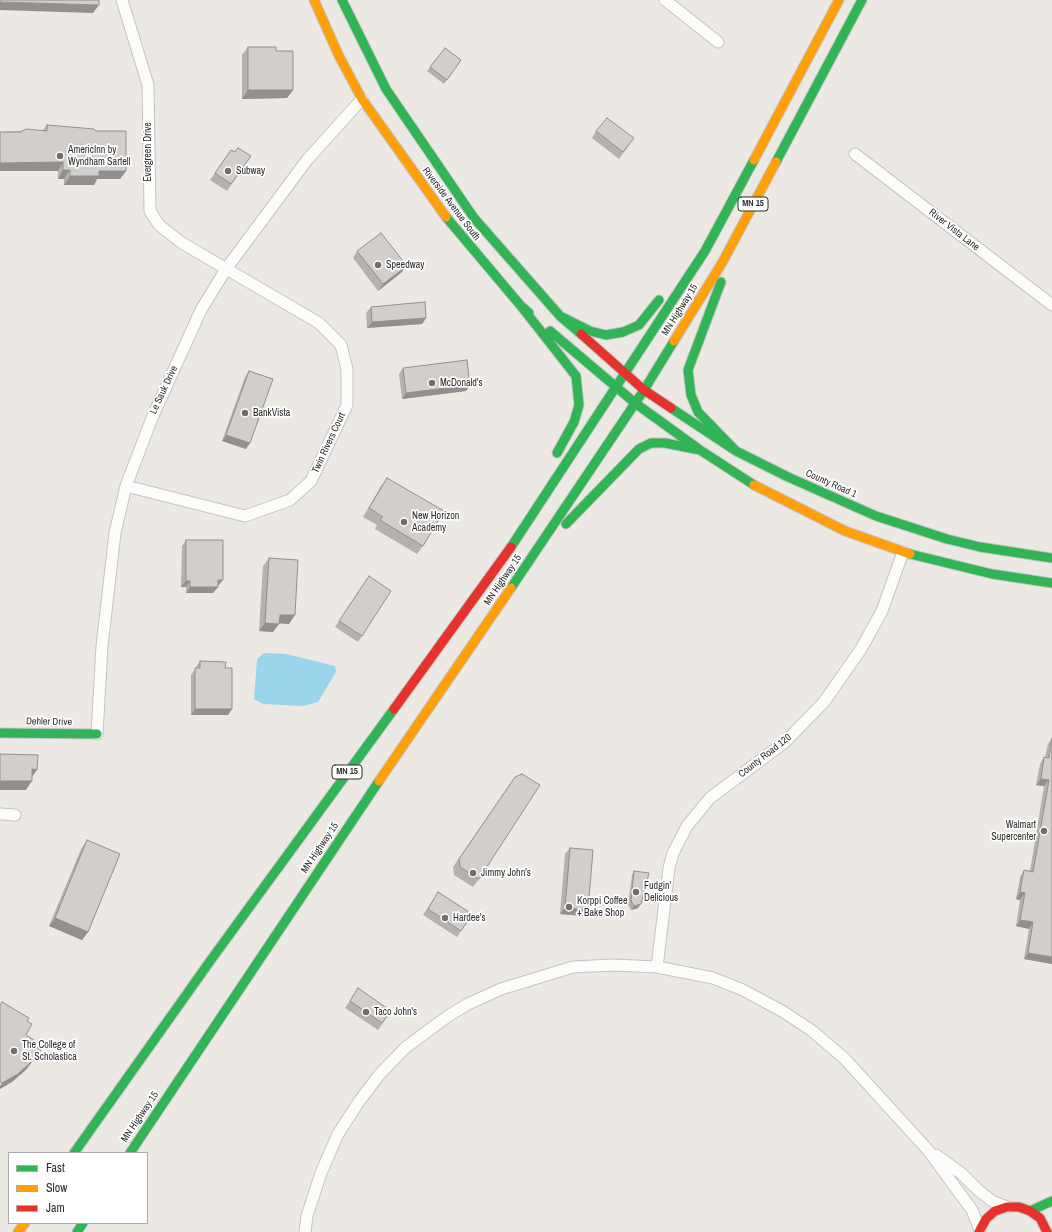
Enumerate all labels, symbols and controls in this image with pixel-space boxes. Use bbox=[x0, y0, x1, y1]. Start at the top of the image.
street label: Evergreen Drive bbox=[142, 122, 154, 182]
place label: AmericInn by Wyndham Sartell bbox=[68, 144, 130, 168]
marker: AmericInn by Wyndham Sartell bbox=[55, 151, 65, 161]
place label: Subway bbox=[236, 165, 265, 177]
street label: Riverside Avenue South bbox=[420, 165, 482, 243]
marker: Subway bbox=[223, 166, 233, 176]
road number: MN 15 bbox=[738, 197, 768, 211]
street label: River Vista Lane bbox=[926, 207, 982, 253]
place label: Speedway bbox=[386, 259, 424, 271]
marker: Speedway bbox=[373, 260, 383, 270]
street label: MN Highway 15 bbox=[659, 282, 701, 338]
street label: Le Sauk Drive bbox=[148, 364, 180, 416]
place label: McDonald's bbox=[440, 377, 483, 389]
marker: McDonald's bbox=[427, 378, 437, 388]
place label: BankVista bbox=[253, 407, 290, 419]
marker: BankVista bbox=[240, 408, 250, 418]
street label: Twin Rivers Court bbox=[310, 411, 348, 475]
street label: County Road 1 bbox=[804, 467, 858, 501]
place label: New Horizon Academy bbox=[412, 510, 459, 534]
marker: New Horizon Academy bbox=[399, 517, 409, 527]
street label: MN Highway 15 bbox=[482, 552, 524, 608]
street label: Dehler Drive bbox=[26, 716, 72, 728]
street label: County Road 120 bbox=[736, 732, 794, 780]
road number: MN 15 bbox=[332, 765, 362, 779]
place label: Walmart Supercenter bbox=[991, 819, 1036, 842]
street label: MN Highway 15 bbox=[299, 820, 341, 876]
marker: Walmart Supercenter bbox=[1039, 826, 1049, 836]
place label: Jimmy John's bbox=[481, 867, 531, 879]
marker: Jimmy John's bbox=[468, 868, 478, 878]
place label: Fudgin' Delicious bbox=[644, 880, 678, 904]
marker: Fudgin' Delicious bbox=[631, 887, 641, 897]
place label: Korppi Coffee + Bake Shop bbox=[577, 895, 627, 918]
marker: Korppi Coffee + Bake Shop bbox=[564, 902, 574, 912]
place label: Hardee's bbox=[453, 912, 486, 924]
marker: Hardee's bbox=[440, 913, 450, 923]
place label: Taco John's bbox=[374, 1006, 417, 1018]
marker: Taco John's bbox=[361, 1007, 371, 1017]
place label: The College of St. Scholastica bbox=[22, 1039, 77, 1062]
marker: The College of St. Scholastica bbox=[9, 1046, 19, 1056]
street label: MN Highway 15 bbox=[119, 1089, 161, 1145]
legend bbox=[8, 1152, 148, 1224]
text: Fast bbox=[46, 1160, 65, 1176]
text: Slow bbox=[46, 1180, 67, 1196]
text: Jam bbox=[46, 1200, 65, 1216]

